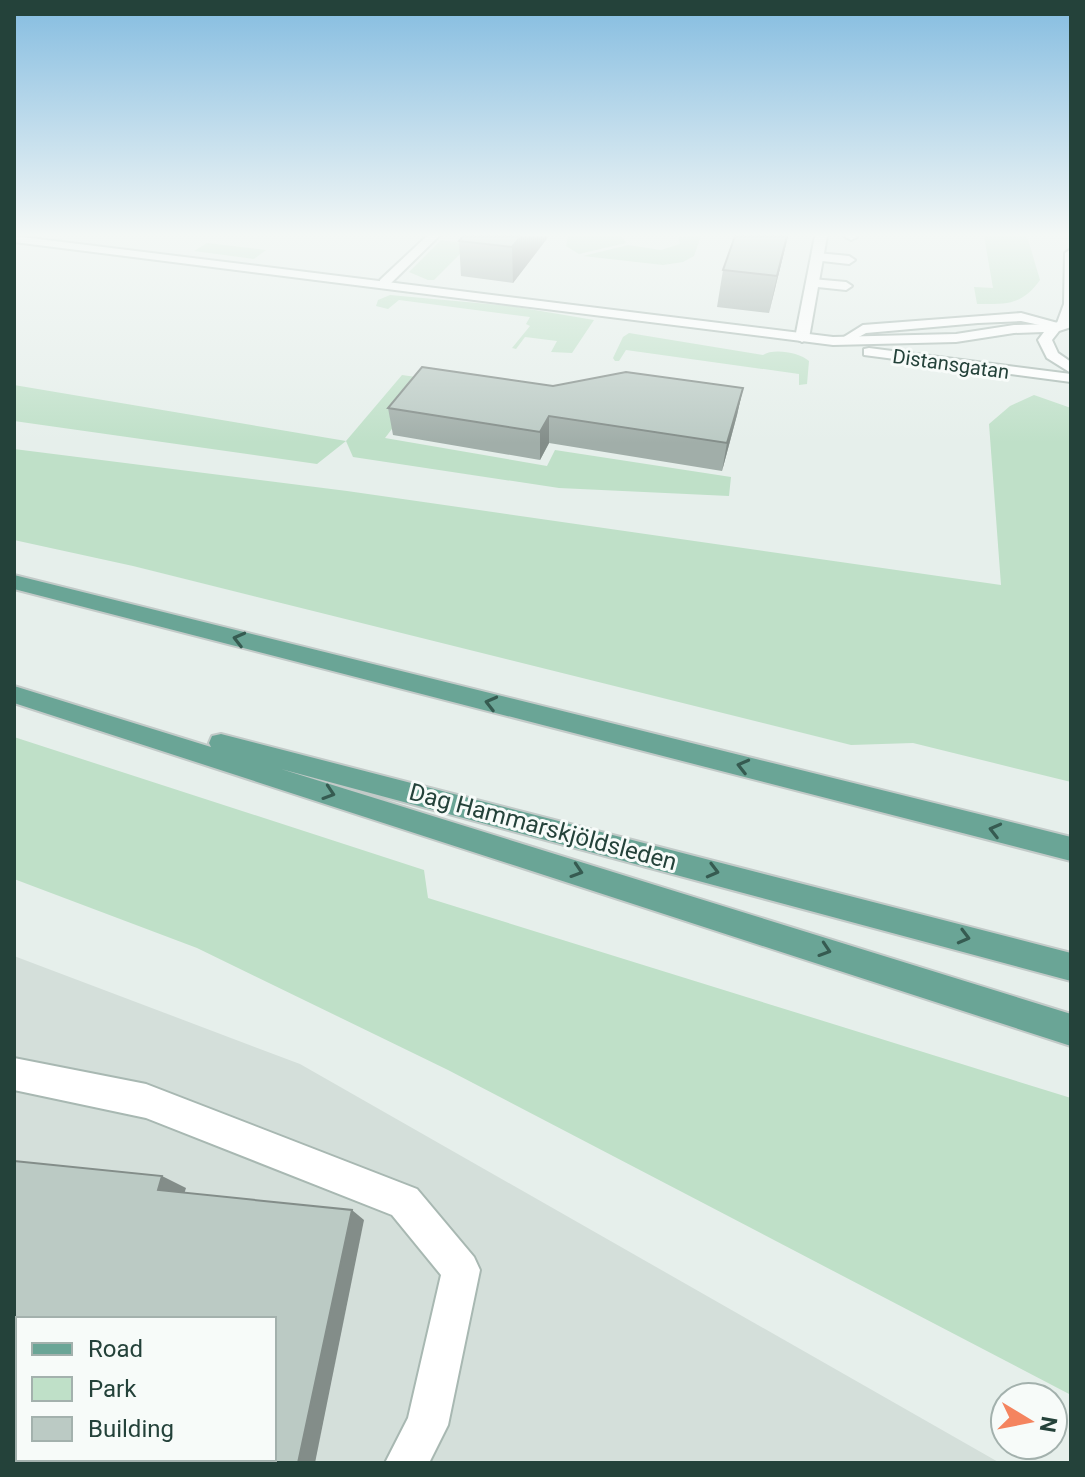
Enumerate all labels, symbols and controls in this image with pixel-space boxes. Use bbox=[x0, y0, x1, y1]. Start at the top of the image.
street label: Distansgatan bbox=[891, 344, 1011, 384]
one-way arrow bbox=[233, 631, 247, 648]
one-way arrow bbox=[485, 695, 499, 712]
one-way arrow bbox=[737, 759, 751, 776]
street label: Dag Hammarskjöldsleden bbox=[406, 778, 680, 876]
one-way arrow bbox=[321, 784, 335, 800]
one-way arrow bbox=[989, 823, 1003, 840]
one-way arrow bbox=[569, 862, 583, 878]
one-way arrow bbox=[705, 862, 719, 879]
one-way arrow bbox=[957, 927, 971, 944]
one-way arrow bbox=[817, 940, 831, 956]
legend bbox=[16, 1317, 276, 1461]
text: Road bbox=[88, 1335, 143, 1363]
text: Park bbox=[88, 1375, 137, 1403]
north arrow bbox=[989, 1381, 1069, 1461]
text: Building bbox=[88, 1415, 174, 1443]
text: N bbox=[1035, 1415, 1062, 1434]

